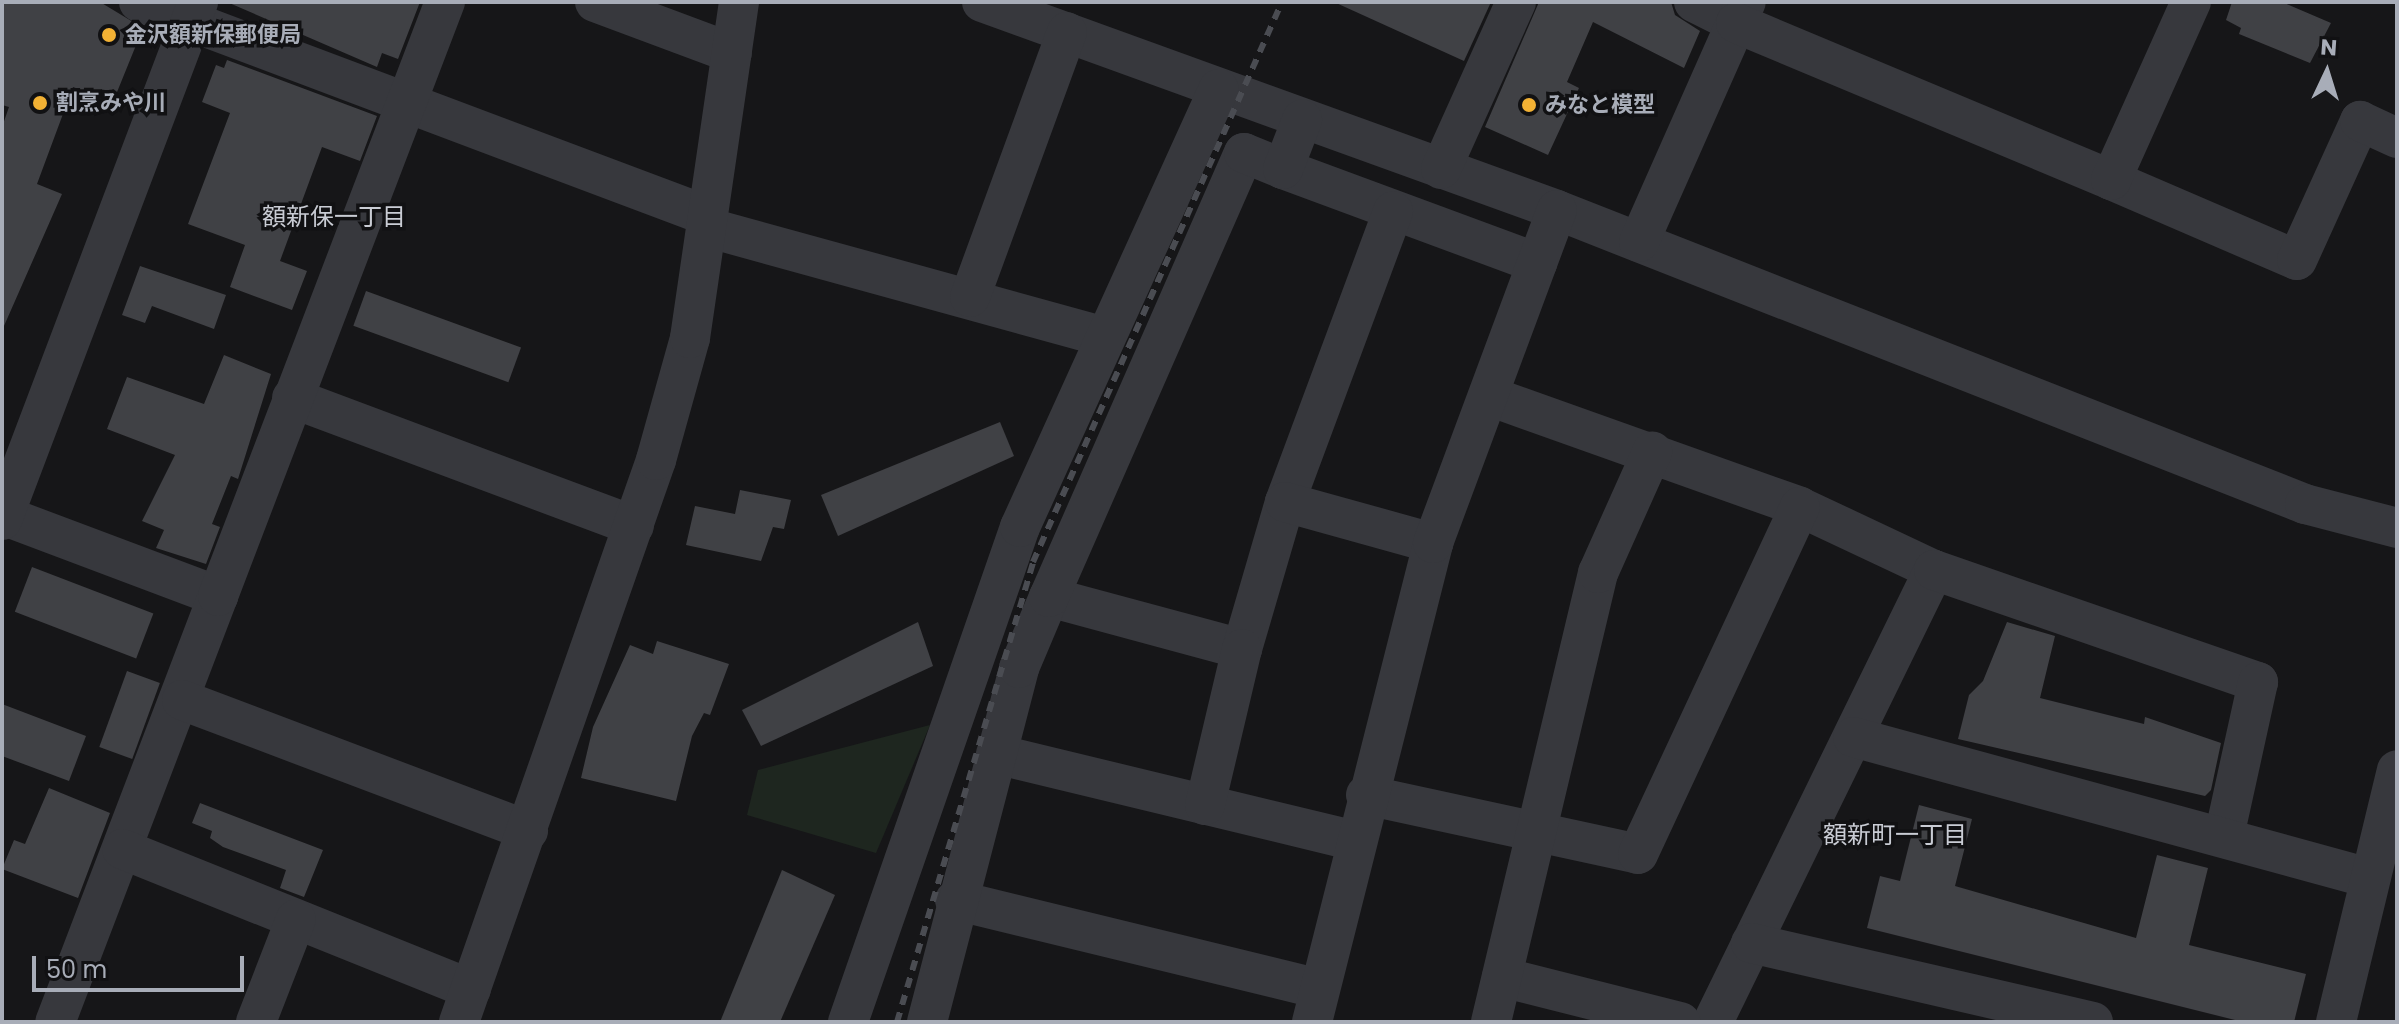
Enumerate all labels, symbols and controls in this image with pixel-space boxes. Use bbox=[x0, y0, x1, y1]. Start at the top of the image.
place label: 金沢額新保郵便局 bbox=[125, 22, 301, 48]
marker: 金沢額新保郵便局 bbox=[100, 26, 118, 44]
north arrow bbox=[2287, 32, 2367, 112]
text: N bbox=[2319, 32, 2338, 64]
place label: 割烹みや川 bbox=[56, 90, 166, 116]
place label: みなと模型 bbox=[1545, 92, 1655, 118]
marker: 割烹みや川 bbox=[31, 94, 49, 112]
marker: みなと模型 bbox=[1520, 96, 1538, 114]
district label: 額新保一丁目 bbox=[262, 203, 406, 231]
district label: 額新町一丁目 bbox=[1823, 821, 1967, 849]
scale bar bbox=[36, 940, 248, 990]
text: 50 m bbox=[46, 953, 107, 986]

